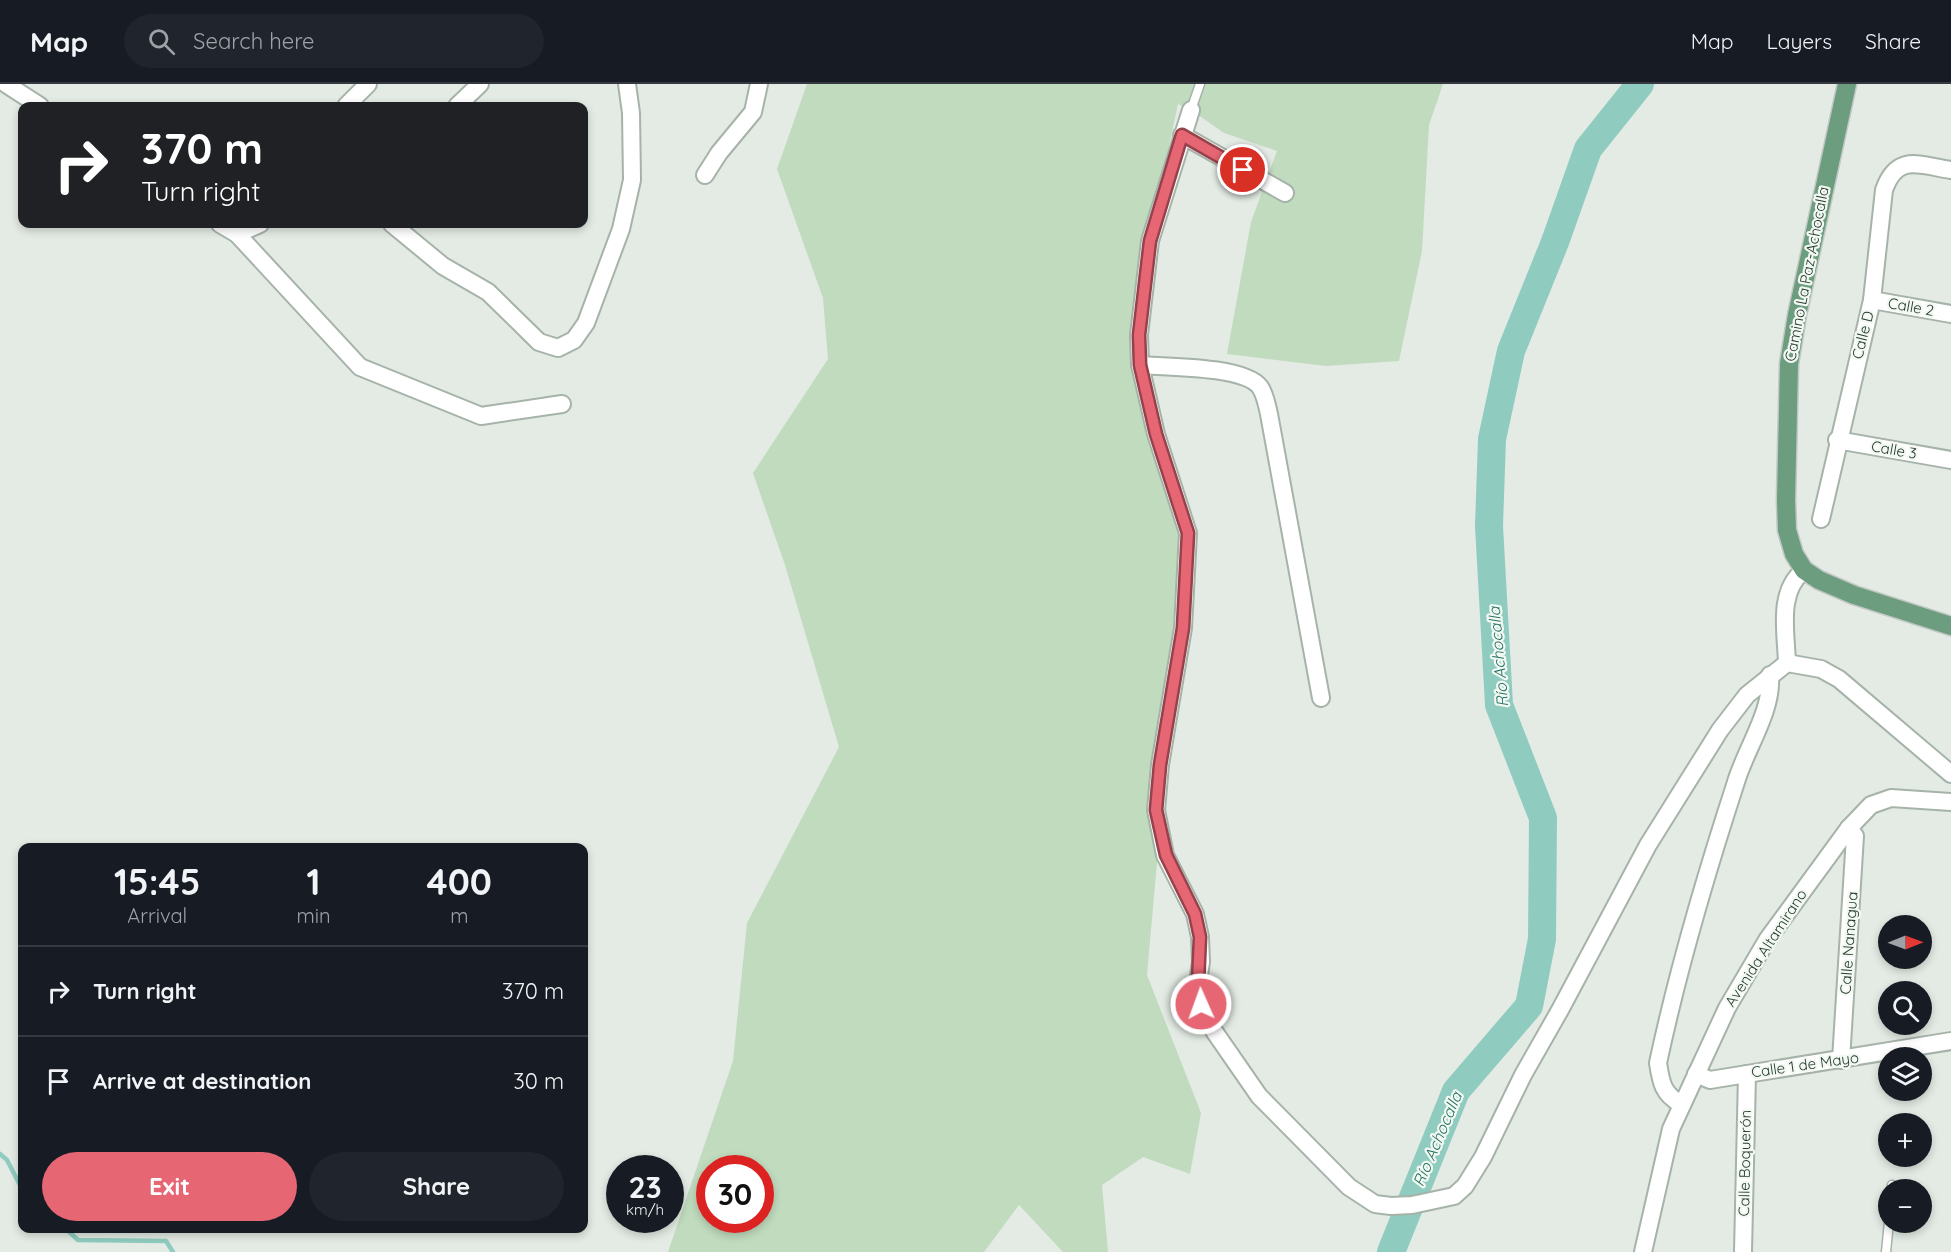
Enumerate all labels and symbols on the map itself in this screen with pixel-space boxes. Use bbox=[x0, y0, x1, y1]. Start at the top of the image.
pin bbox=[1217, 144, 1268, 195]
street label: Camino La Paz-Achocalla bbox=[1780, 185, 1833, 363]
street label: Calle 2 bbox=[1887, 293, 1936, 320]
street label: Calle D bbox=[1847, 309, 1878, 361]
street label: Calle 3 bbox=[1870, 436, 1919, 463]
water label: Río Achocalla bbox=[1484, 605, 1512, 708]
street label: Avenida Altamirano bbox=[1720, 885, 1811, 1010]
street label: Calle Nanagua bbox=[1835, 891, 1862, 995]
north arrow bbox=[1878, 915, 1932, 969]
position arrow bbox=[1169, 972, 1233, 1036]
street label: Calle 1 de Mayo bbox=[1750, 1048, 1860, 1081]
water label: Río Achocalla bbox=[1408, 1088, 1466, 1189]
street label: Calle Boquerón bbox=[1734, 1110, 1755, 1216]
speed limit sign: 30 bbox=[696, 1155, 774, 1233]

